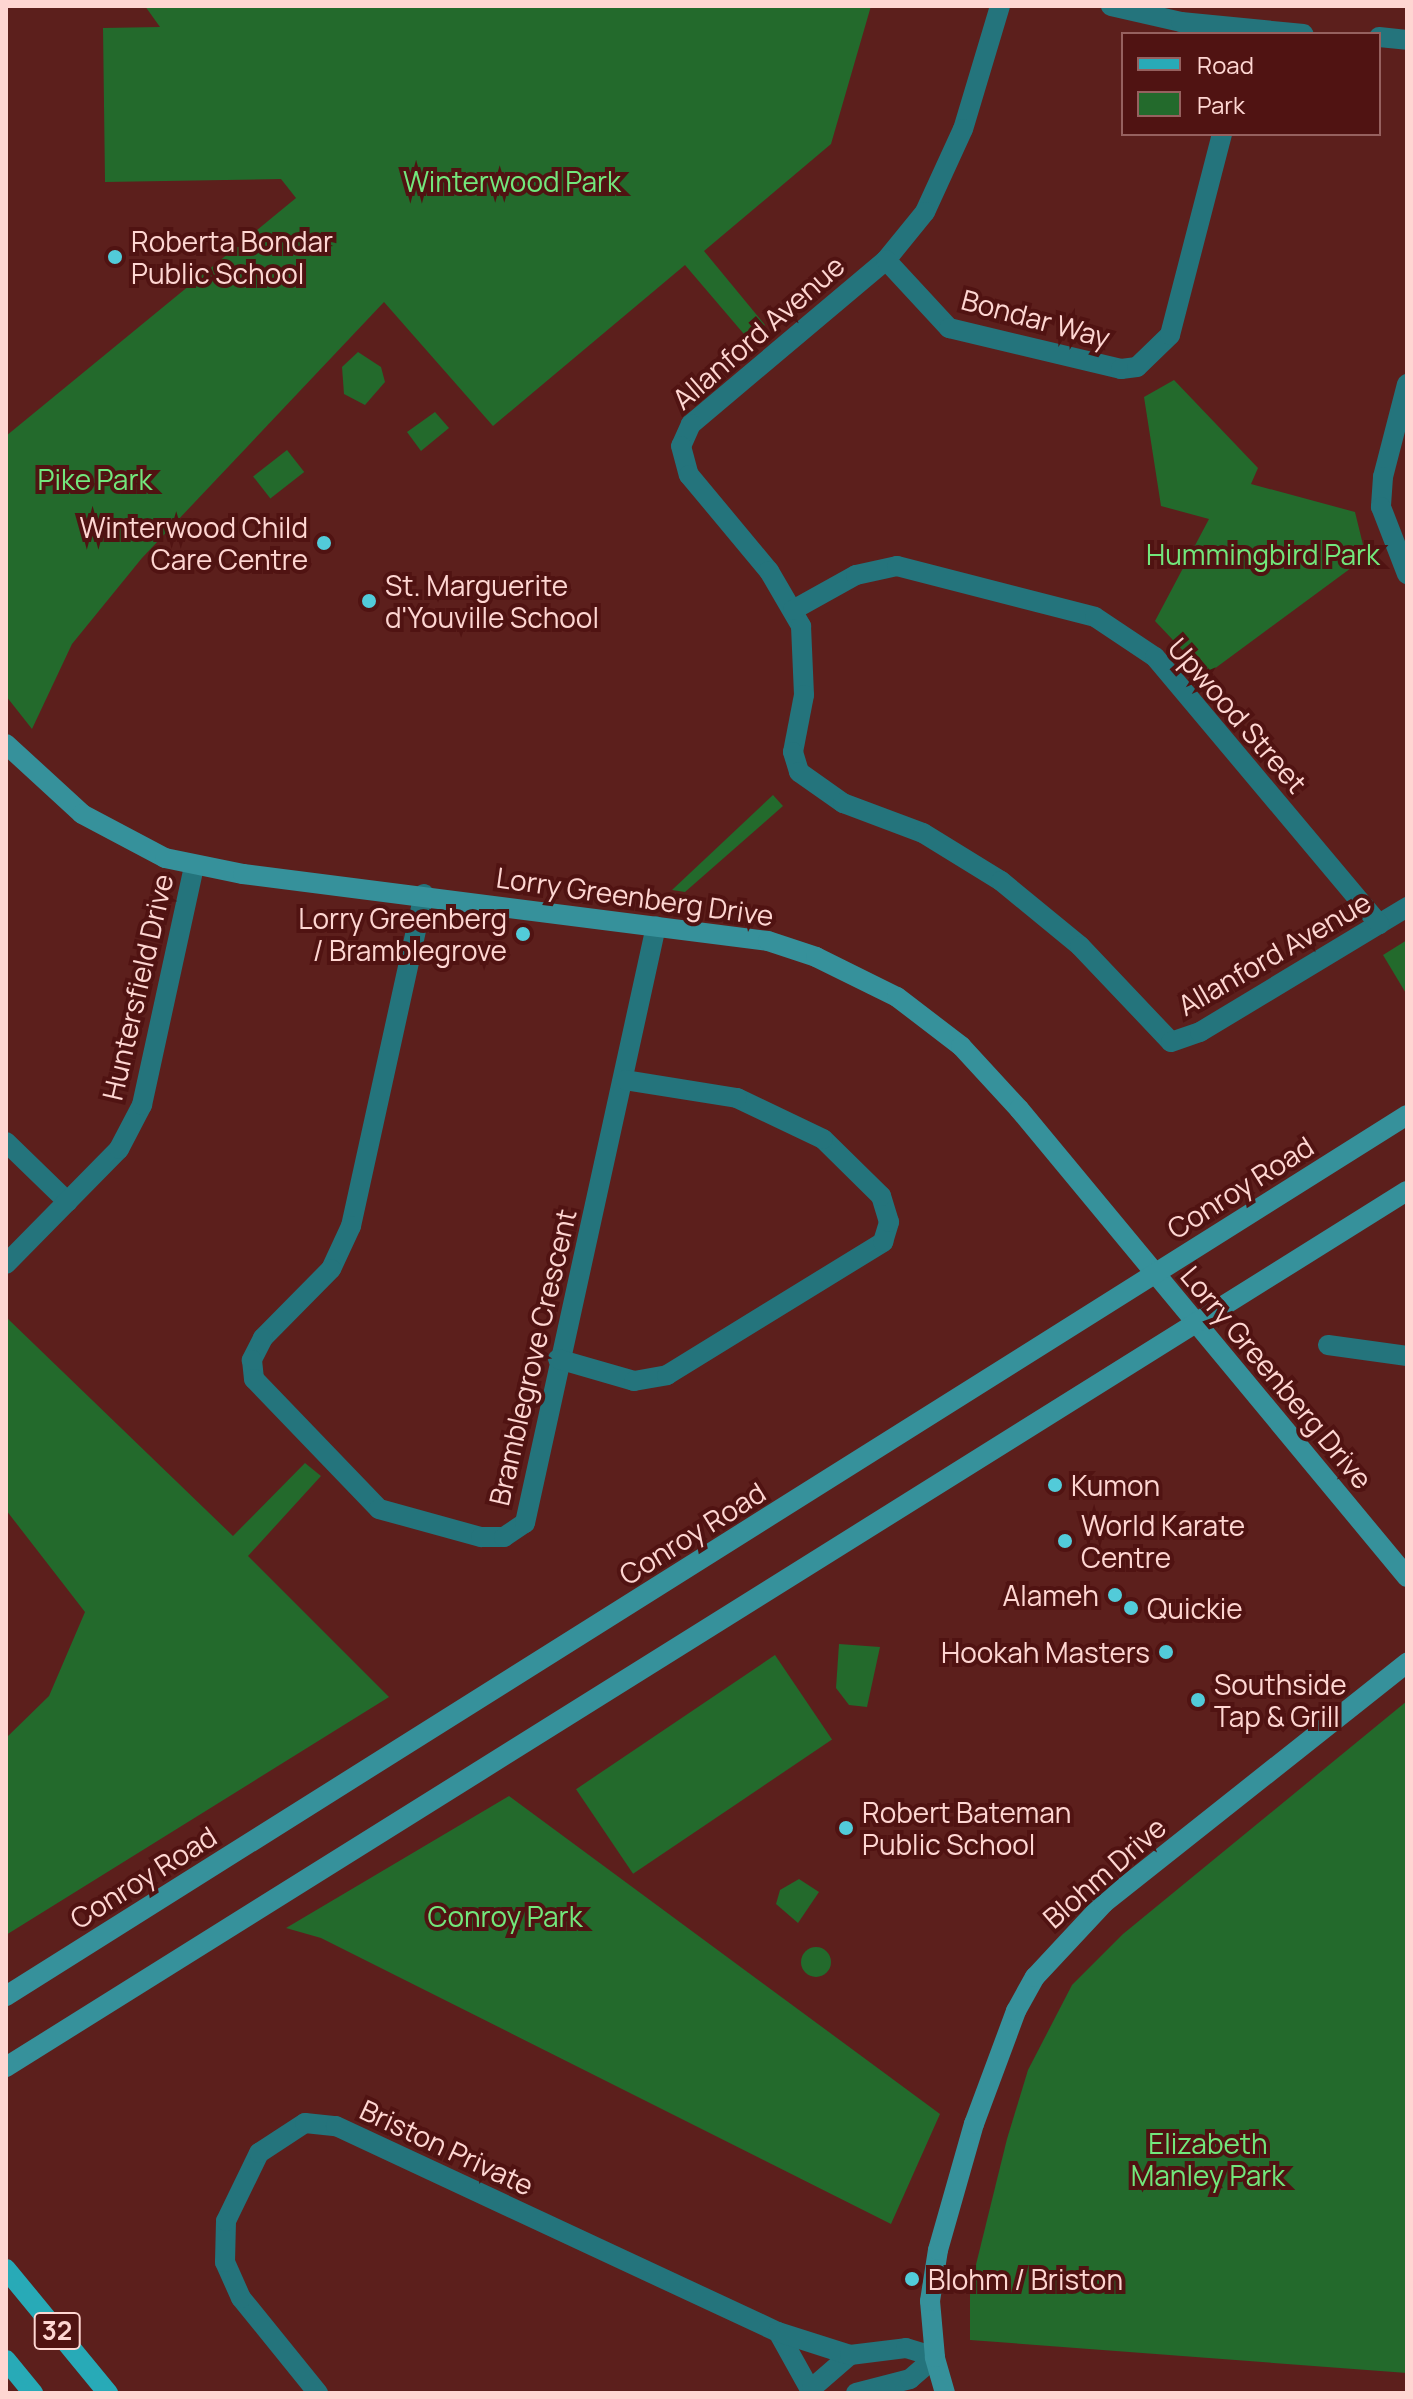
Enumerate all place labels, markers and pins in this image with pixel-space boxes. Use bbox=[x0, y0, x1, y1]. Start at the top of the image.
place label: Roberta Bondar Public School bbox=[131, 224, 333, 290]
marker: Roberta Bondar Public School bbox=[106, 248, 124, 266]
place label: Winterwood Child Care Centre bbox=[80, 510, 308, 576]
marker: Winterwood Child Care Centre bbox=[315, 534, 333, 552]
place label: St. Marguerite d'Youville School bbox=[385, 568, 599, 634]
marker: St. Marguerite d'Youville School bbox=[360, 592, 378, 610]
place label: Lorry Greenberg / Bramblegrove bbox=[298, 901, 507, 967]
marker: Lorry Greenberg / Bramblegrove bbox=[514, 925, 532, 943]
place label: Kumon bbox=[1071, 1468, 1160, 1502]
marker: Kumon bbox=[1046, 1476, 1064, 1494]
place label: World Karate Centre bbox=[1081, 1508, 1245, 1574]
marker: World Karate Centre bbox=[1056, 1532, 1074, 1550]
place label: Alameh bbox=[1003, 1578, 1099, 1612]
marker: Alameh bbox=[1106, 1586, 1124, 1604]
place label: Quickie bbox=[1147, 1591, 1243, 1625]
marker: Quickie bbox=[1122, 1599, 1140, 1617]
place label: Hookah Masters bbox=[941, 1635, 1150, 1669]
marker: Hookah Masters bbox=[1157, 1643, 1175, 1661]
place label: Southside Tap & Grill bbox=[1214, 1667, 1346, 1733]
marker: Southside Tap & Grill bbox=[1189, 1691, 1207, 1709]
place label: Robert Bateman Public School bbox=[862, 1795, 1071, 1861]
marker: Robert Bateman Public School bbox=[837, 1819, 855, 1837]
place label: Blohm / Briston bbox=[928, 2262, 1123, 2296]
marker: Blohm / Briston bbox=[903, 2270, 921, 2288]

